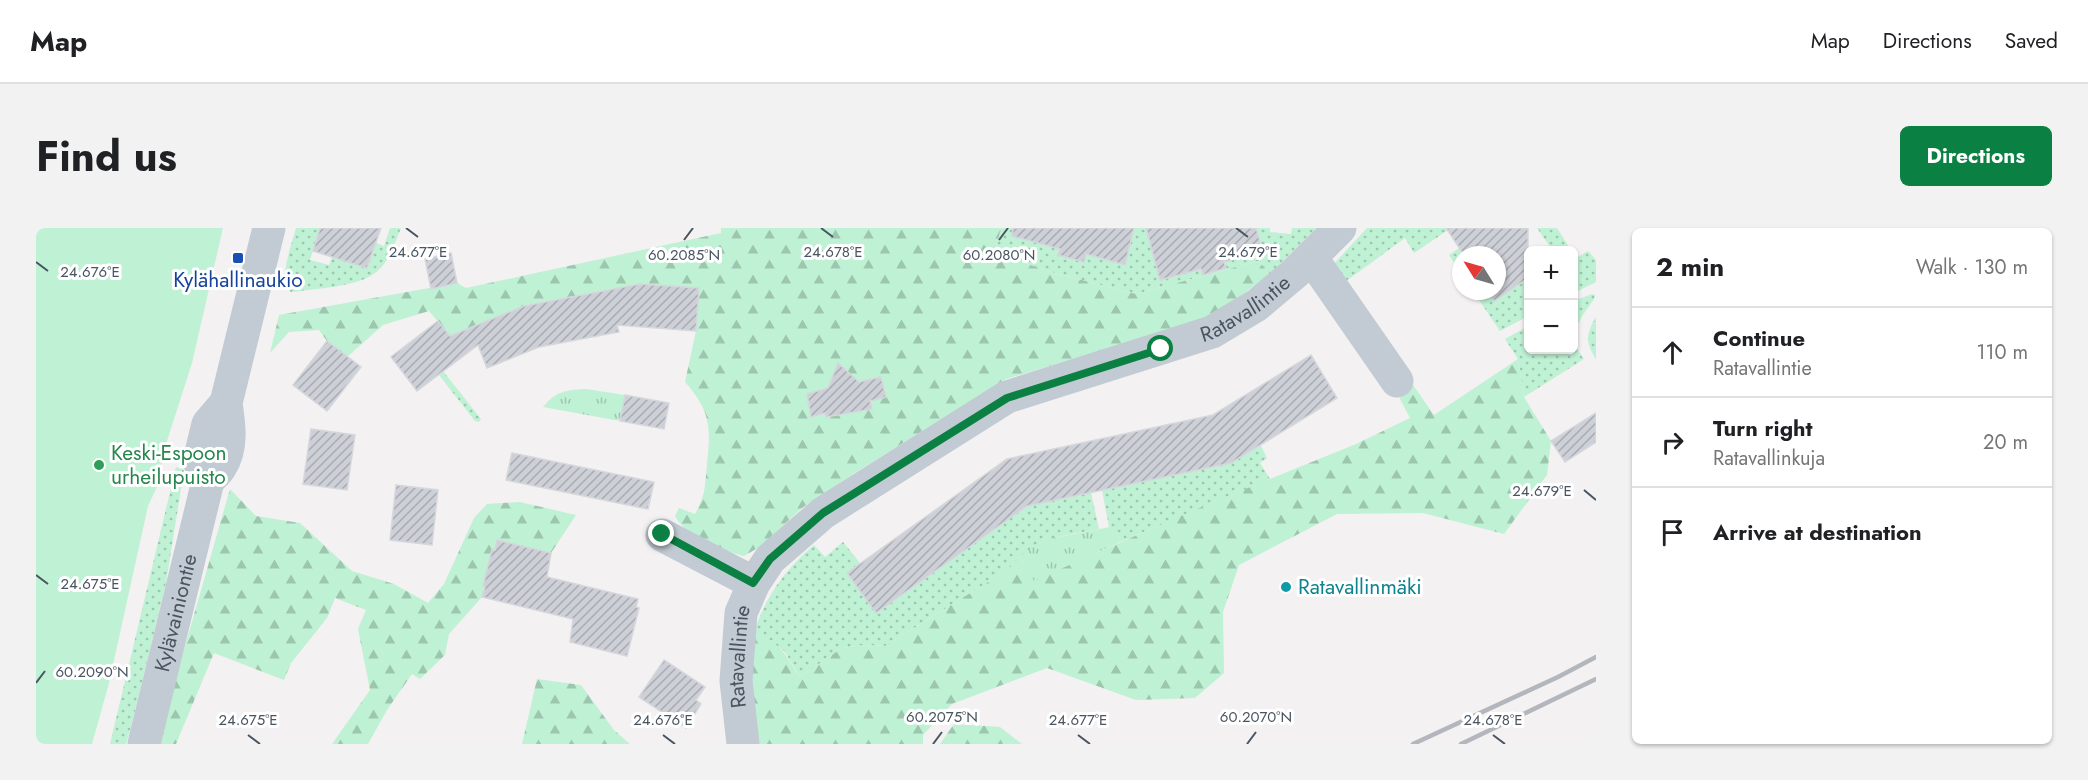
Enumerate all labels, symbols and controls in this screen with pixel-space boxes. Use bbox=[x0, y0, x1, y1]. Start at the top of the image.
text: Map bbox=[30, 21, 87, 62]
text: Map bbox=[1811, 26, 1850, 56]
text: Directions bbox=[1883, 26, 1972, 56]
text: Saved bbox=[2005, 26, 2058, 56]
text: Find us bbox=[36, 126, 177, 187]
button: Directions bbox=[1900, 126, 2052, 186]
text: 24.677°E bbox=[389, 241, 447, 263]
text: 24.678°E bbox=[804, 241, 862, 263]
text: 24.679°E bbox=[1218, 241, 1278, 263]
text: 60.2085°N bbox=[648, 244, 720, 266]
text: 60.2080°N bbox=[963, 244, 1035, 266]
north arrow bbox=[1452, 246, 1506, 300]
map controls bbox=[1524, 246, 1578, 354]
button: + bbox=[1524, 246, 1578, 300]
text: 2 min bbox=[1656, 248, 1724, 286]
marker: Kylähallinaukio bbox=[231, 251, 245, 265]
text: Walk · 130 m bbox=[1916, 253, 2028, 282]
text: 24.676°E bbox=[60, 261, 120, 283]
place label: Kylähallinaukio bbox=[173, 265, 303, 295]
street label: Ratavallintie bbox=[1196, 268, 1297, 350]
button: − bbox=[1524, 300, 1578, 354]
text: Continue bbox=[1713, 322, 1805, 354]
route start bbox=[1147, 335, 1173, 361]
icon: ahead bbox=[1656, 336, 1689, 369]
text: 110 m bbox=[1976, 338, 2028, 367]
text: Ratavallintie bbox=[1713, 354, 1812, 383]
text: Turn right bbox=[1713, 412, 1813, 444]
icon: right bbox=[1656, 426, 1689, 459]
text: 20 m bbox=[1983, 428, 2028, 457]
place label: Keski-Espoon urheilupuisto bbox=[111, 438, 227, 492]
text: Ratavallinkuja bbox=[1713, 444, 1825, 473]
marker: Keski-Espoon urheilupuisto bbox=[92, 458, 106, 472]
text: 24.679°E bbox=[1512, 480, 1572, 502]
icon: arrive bbox=[1656, 516, 1689, 549]
text: Arrive at destination bbox=[1713, 516, 1922, 548]
route end bbox=[648, 520, 674, 546]
street label: Kylävainiontie bbox=[147, 551, 205, 675]
place label: Ratavallinmäki bbox=[1298, 572, 1422, 602]
text: 24.675°E bbox=[60, 573, 120, 595]
marker: Ratavallinmäki bbox=[1279, 580, 1293, 594]
street label: Ratavallintie bbox=[721, 599, 758, 710]
text: 60.2090°N bbox=[55, 661, 129, 683]
text: 60.2075°N bbox=[906, 706, 978, 728]
text: 60.2070°N bbox=[1220, 706, 1292, 728]
text: 24.675°E bbox=[218, 709, 278, 731]
text: 24.676°E bbox=[633, 709, 693, 731]
text: 24.677°E bbox=[1049, 709, 1107, 731]
text: 24.678°E bbox=[1464, 709, 1522, 731]

